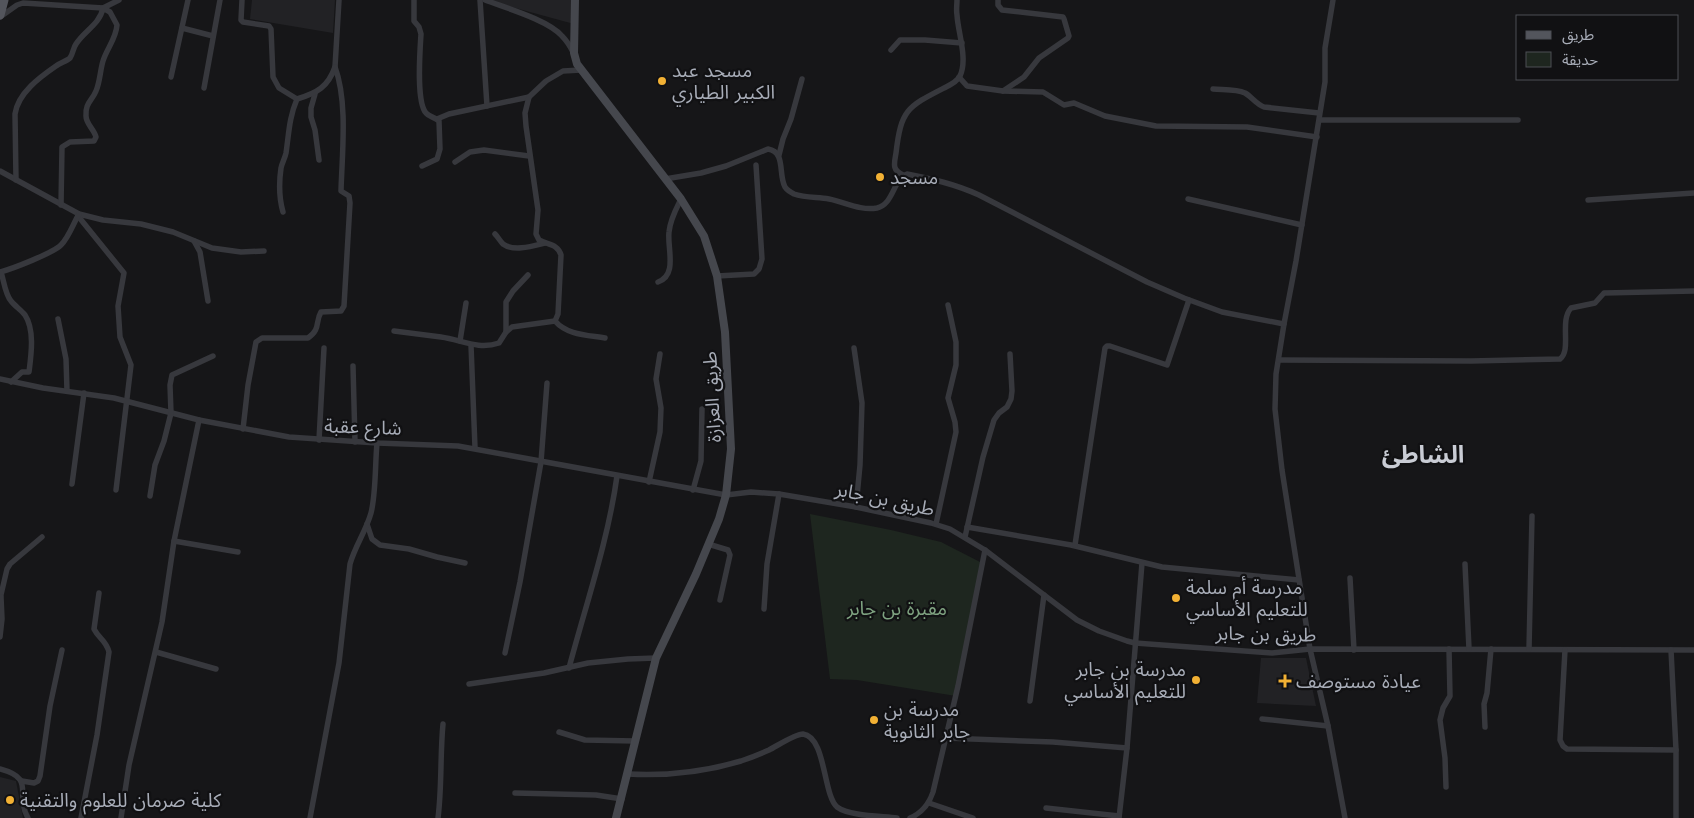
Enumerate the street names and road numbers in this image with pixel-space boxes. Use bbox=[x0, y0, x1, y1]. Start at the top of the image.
street label: طريق العزازة bbox=[696, 351, 728, 443]
street label: شارع عقبة bbox=[324, 412, 402, 442]
street label: طريق بن جابر bbox=[832, 475, 937, 523]
street label: طريق بن جابر bbox=[1214, 620, 1317, 648]

